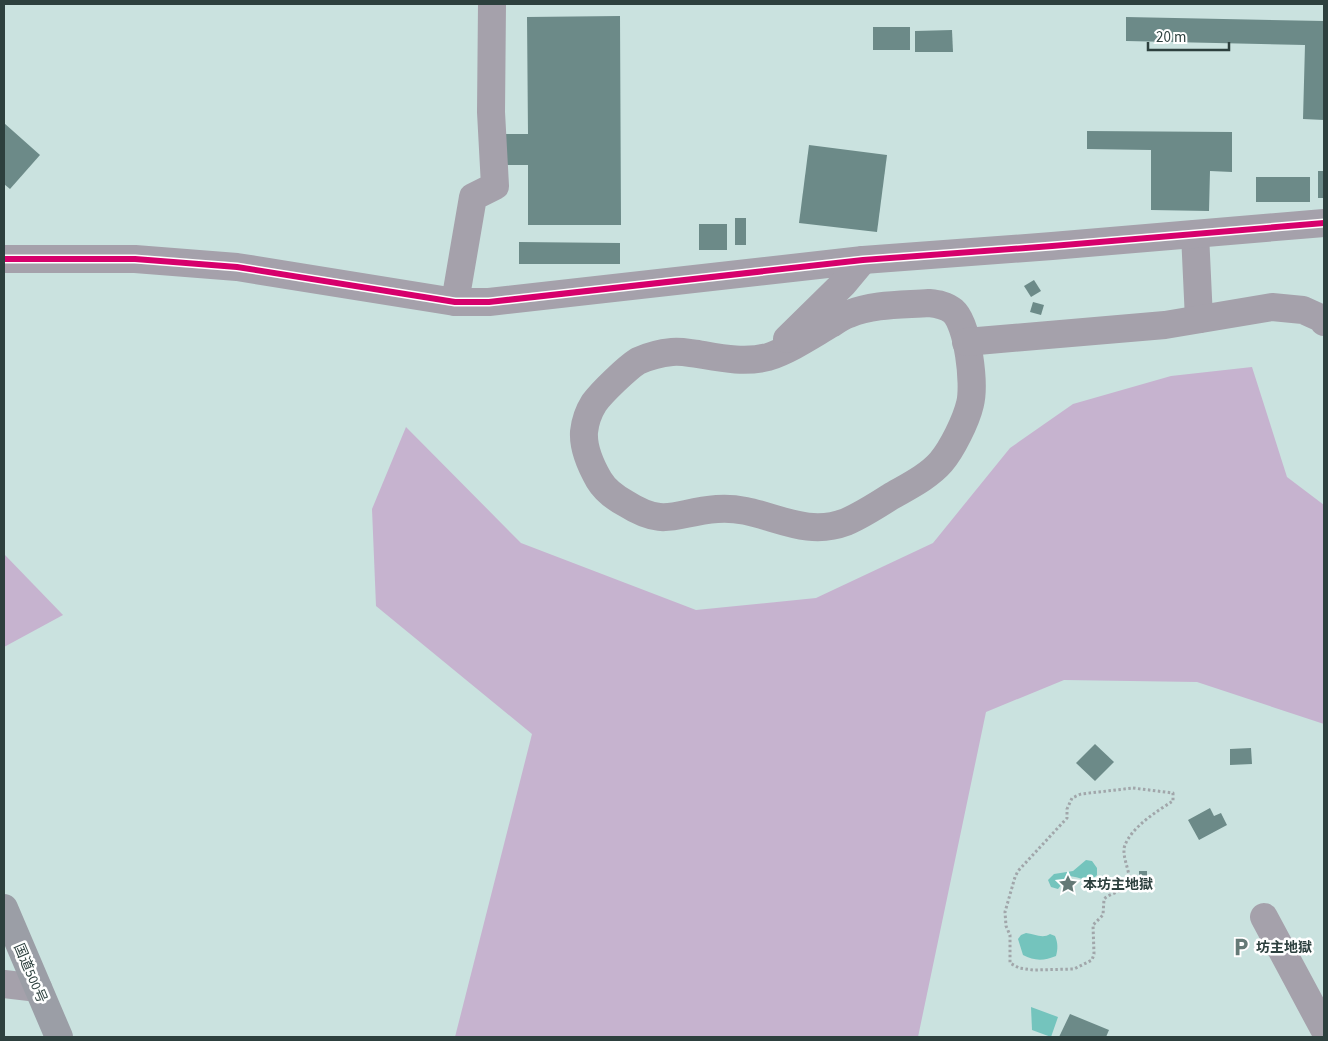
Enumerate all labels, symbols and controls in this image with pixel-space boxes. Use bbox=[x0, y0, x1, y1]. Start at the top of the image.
scale bar bbox=[1148, 20, 1229, 52]
text: 20 m bbox=[1156, 27, 1186, 48]
place icon: 本坊主地獄 bbox=[1057, 873, 1079, 895]
place label: 本坊主地獄 bbox=[1083, 875, 1153, 895]
parking icon: 坊主地獄 bbox=[1230, 936, 1252, 958]
place label: 坊主地獄 bbox=[1256, 938, 1312, 958]
street label: 国道500号 bbox=[9, 941, 52, 1006]

